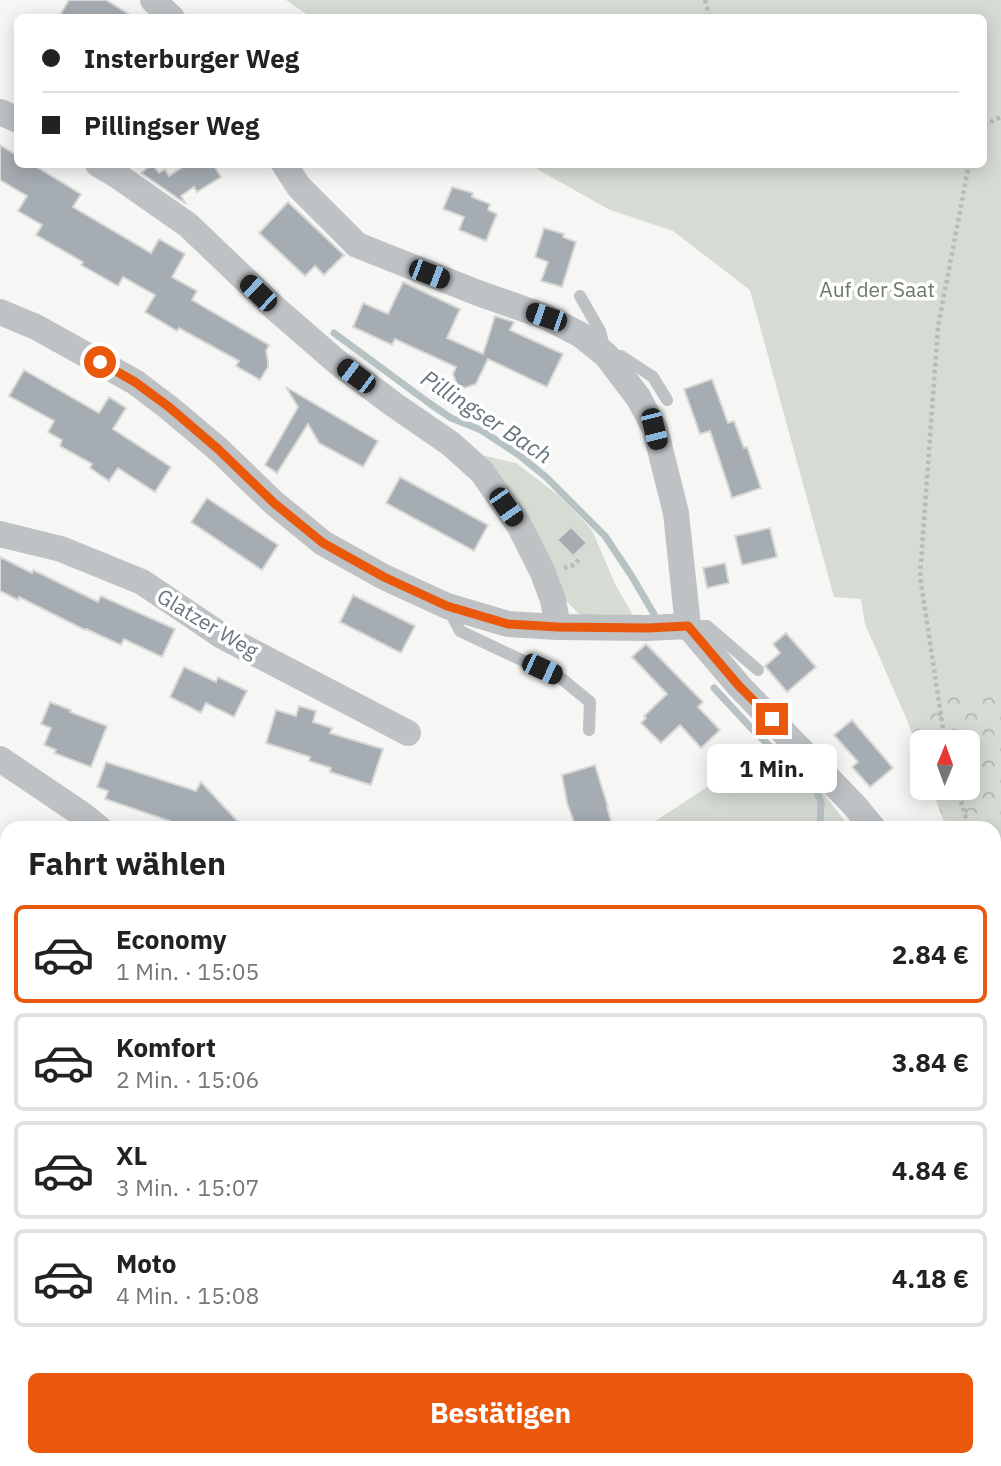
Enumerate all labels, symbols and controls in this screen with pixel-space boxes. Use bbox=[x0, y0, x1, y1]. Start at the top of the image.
text: Insterburger Weg bbox=[84, 41, 299, 75]
text: Pillingser Weg bbox=[84, 108, 259, 142]
car bbox=[406, 257, 453, 291]
car bbox=[236, 271, 281, 315]
park label: Auf der Saat bbox=[819, 275, 935, 303]
car bbox=[523, 300, 570, 334]
route start bbox=[84, 346, 116, 378]
car bbox=[333, 355, 380, 397]
water label: Pillingser Bach bbox=[416, 362, 558, 470]
car bbox=[639, 406, 670, 452]
car bbox=[486, 484, 527, 530]
street label: Glatzer Weg bbox=[152, 582, 264, 664]
car bbox=[519, 651, 566, 687]
route end bbox=[756, 703, 788, 735]
north arrow bbox=[910, 730, 980, 800]
map controls bbox=[910, 730, 980, 800]
callout: 1 Min. bbox=[707, 744, 837, 792]
text: 1 Min. bbox=[739, 753, 805, 783]
text: Fahrt wählen bbox=[28, 842, 226, 884]
text: Economy bbox=[116, 922, 227, 956]
icon: car bbox=[32, 923, 95, 986]
text: 2.84 € bbox=[892, 937, 969, 971]
text: 1 Min. · 15:05 bbox=[116, 956, 259, 986]
text: Komfort bbox=[116, 1030, 216, 1064]
icon: car bbox=[32, 1031, 95, 1094]
text: 3.84 € bbox=[892, 1045, 969, 1079]
text: 2 Min. · 15:06 bbox=[116, 1064, 259, 1094]
text: XL bbox=[116, 1138, 147, 1172]
icon: car bbox=[32, 1139, 95, 1202]
text: 4.84 € bbox=[892, 1153, 969, 1187]
text: 3 Min. · 15:07 bbox=[116, 1172, 259, 1202]
text: Moto bbox=[116, 1246, 176, 1280]
icon: car bbox=[32, 1247, 95, 1310]
text: 4.18 € bbox=[892, 1261, 969, 1295]
text: 4 Min. · 15:08 bbox=[116, 1280, 259, 1310]
button: Bestätigen bbox=[28, 1373, 973, 1453]

